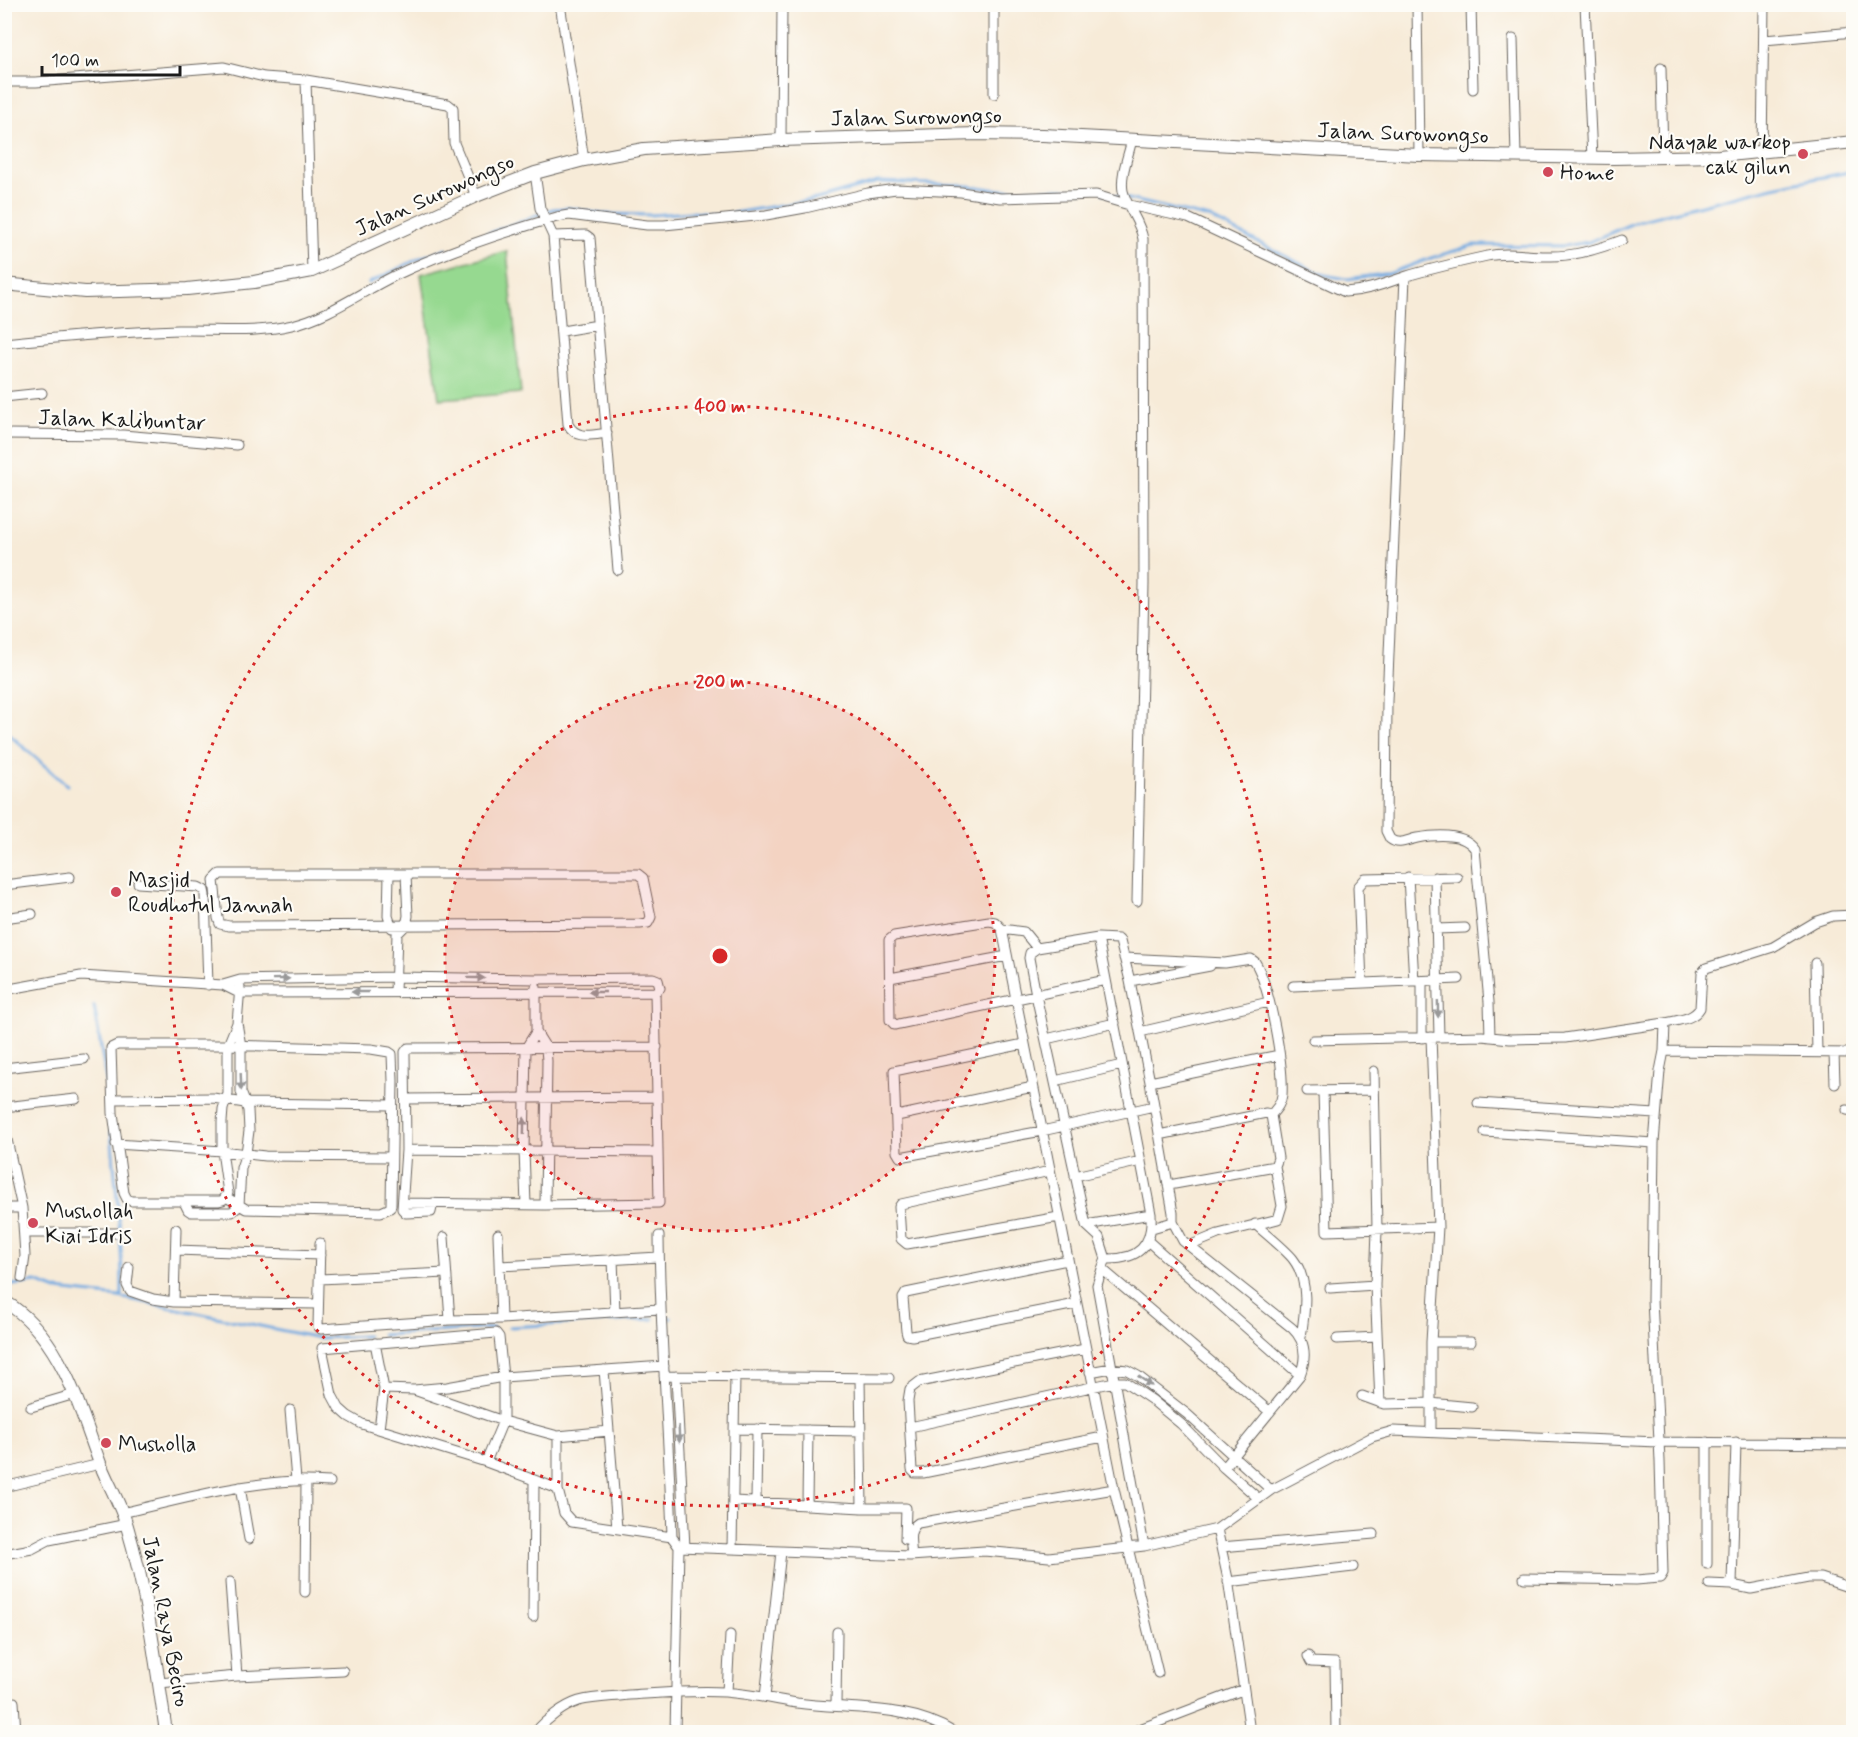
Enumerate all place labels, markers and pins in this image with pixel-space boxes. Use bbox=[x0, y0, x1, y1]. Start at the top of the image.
place label: Ndayak warkop cak gilun bbox=[1649, 129, 1791, 185]
marker: Ndayak warkop cak gilun bbox=[1796, 147, 1810, 161]
place label: Home bbox=[1560, 160, 1615, 188]
marker: Home bbox=[1541, 165, 1555, 179]
place label: Masjid Roudhotul Jannah bbox=[128, 867, 293, 920]
marker: Masjid Roudhotul Jannah bbox=[109, 885, 123, 899]
centre of rings bbox=[710, 946, 730, 966]
place label: Mushollah Kiai Idris bbox=[45, 1198, 134, 1251]
marker: Mushollah Kiai Idris bbox=[26, 1216, 40, 1230]
place label: Musholla bbox=[118, 1431, 197, 1459]
marker: Musholla bbox=[99, 1436, 113, 1450]

